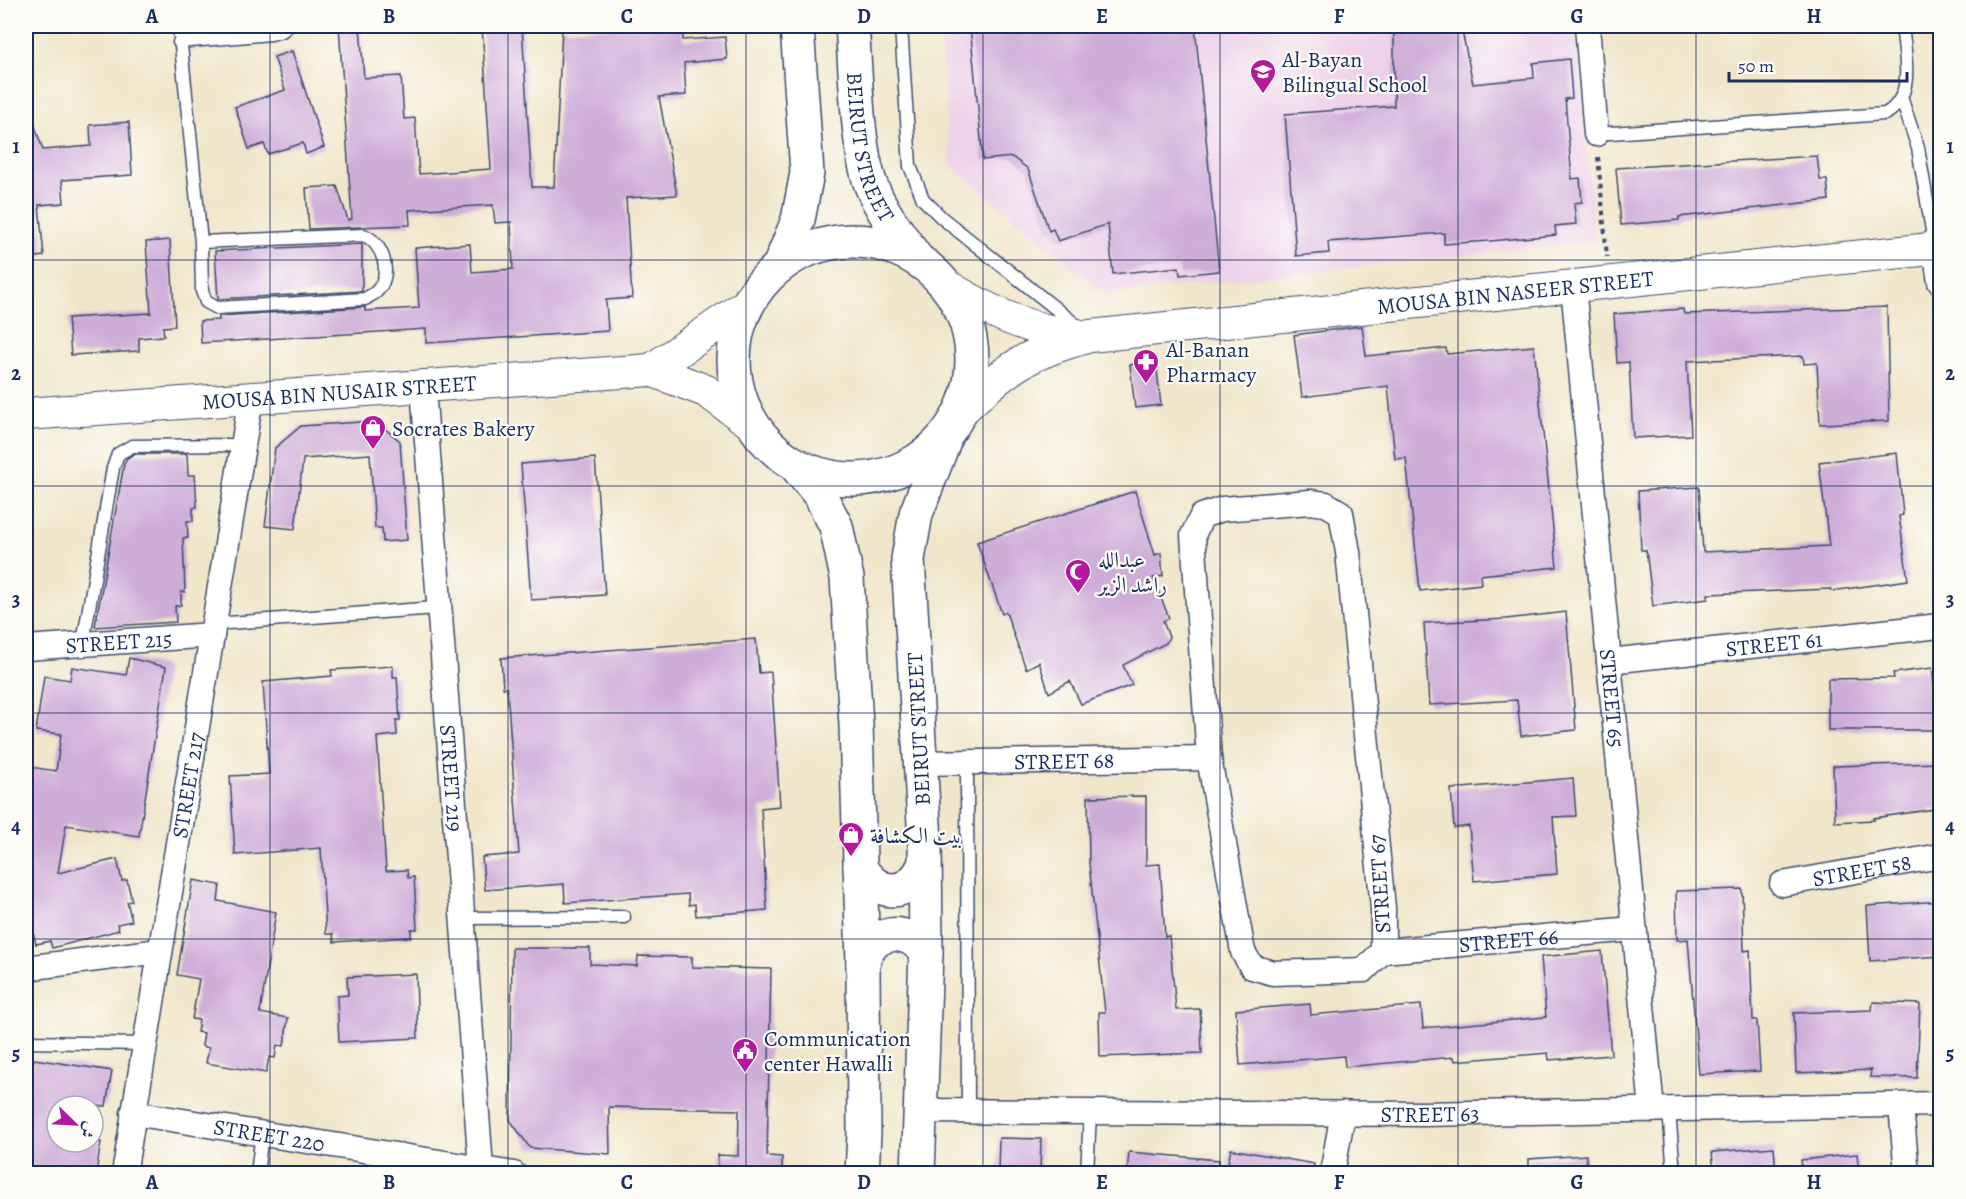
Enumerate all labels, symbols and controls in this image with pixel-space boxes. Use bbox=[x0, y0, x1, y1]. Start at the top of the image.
text: A bbox=[145, 3, 159, 30]
text: B bbox=[383, 3, 395, 30]
text: C bbox=[621, 3, 633, 30]
text: D bbox=[857, 3, 871, 30]
text: E bbox=[1096, 3, 1108, 30]
text: F bbox=[1334, 3, 1345, 30]
text: G bbox=[1570, 3, 1584, 30]
text: H bbox=[1807, 3, 1822, 30]
place label: Al-Bayan Bilingual School bbox=[1281, 45, 1427, 100]
scale bar bbox=[1729, 45, 1908, 83]
text: 50 m bbox=[1738, 54, 1774, 78]
school or university icon: Al-Bayan Bilingual School bbox=[1248, 57, 1278, 95]
street label: BEIRUT STREET bbox=[839, 71, 901, 228]
text: 1 bbox=[12, 133, 20, 160]
text: 1 bbox=[1946, 133, 1954, 160]
street label: MOUSA BIN NASEER STREET bbox=[1376, 264, 1655, 322]
place label: Al-Banan Pharmacy bbox=[1165, 335, 1256, 390]
pharmacy icon: Al-Banan Pharmacy bbox=[1131, 347, 1161, 385]
text: 2 bbox=[11, 360, 21, 387]
text: 2 bbox=[1945, 360, 1955, 387]
street label: MOUSA BIN NUSAIR STREET bbox=[201, 368, 478, 418]
shop icon: Socrates Bakery bbox=[358, 413, 388, 451]
place label: Socrates Bakery bbox=[392, 414, 535, 444]
place label: عبدالله راشد الزير bbox=[1096, 545, 1167, 600]
mosque icon: عبدالله راشد الزير bbox=[1063, 557, 1093, 595]
text: 3 bbox=[12, 586, 20, 613]
text: 3 bbox=[1946, 586, 1954, 613]
street label: STREET 215 bbox=[64, 624, 173, 661]
street label: STREET 61 bbox=[1724, 625, 1824, 665]
street label: STREET 65 bbox=[1592, 647, 1631, 749]
street label: BEIRUT STREET bbox=[900, 651, 938, 806]
street label: STREET 219 bbox=[432, 723, 470, 833]
street label: STREET 217 bbox=[165, 729, 212, 840]
street label: STREET 68 bbox=[1014, 746, 1114, 777]
text: 4 bbox=[11, 813, 21, 840]
text: 4 bbox=[1945, 813, 1955, 840]
shop icon: بيت الكشافة bbox=[836, 820, 866, 858]
place label: بيت الكشافة bbox=[870, 821, 962, 851]
street label: STREET 67 bbox=[1362, 833, 1398, 934]
street label: STREET 58 bbox=[1810, 847, 1914, 894]
street label: STREET 66 bbox=[1458, 922, 1560, 960]
place label: Communication center Hawalli bbox=[764, 1024, 911, 1079]
public building icon: Communication center Hawalli bbox=[730, 1036, 760, 1074]
text: 5 bbox=[12, 1040, 20, 1067]
text: 5 bbox=[1946, 1040, 1954, 1067]
north arrow bbox=[45, 1094, 105, 1154]
street label: STREET 63 bbox=[1380, 1099, 1480, 1130]
street label: STREET 220 bbox=[211, 1112, 327, 1159]
text: ش bbox=[75, 1118, 101, 1141]
text: A bbox=[145, 1169, 159, 1196]
text: B bbox=[383, 1169, 395, 1196]
text: C bbox=[621, 1169, 633, 1196]
text: D bbox=[857, 1169, 871, 1196]
text: E bbox=[1096, 1169, 1108, 1196]
text: F bbox=[1334, 1169, 1345, 1196]
text: G bbox=[1570, 1169, 1584, 1196]
text: H bbox=[1807, 1169, 1822, 1196]

